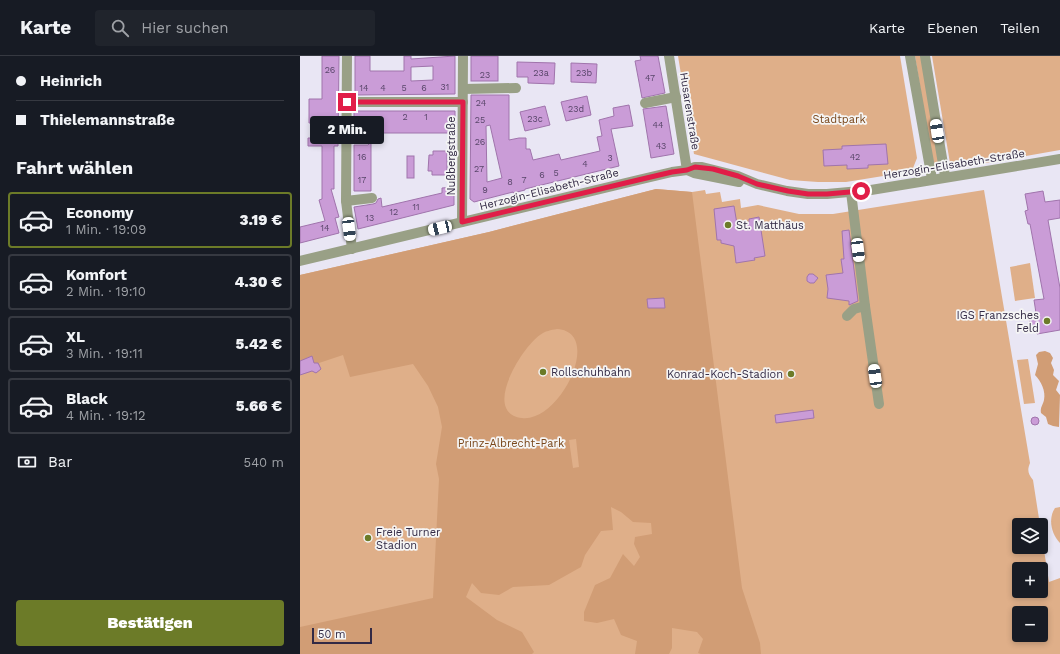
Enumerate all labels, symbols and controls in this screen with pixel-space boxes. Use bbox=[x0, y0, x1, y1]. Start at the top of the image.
search box bbox=[95, 10, 375, 46]
text: Karte bbox=[20, 16, 71, 39]
icon: search bbox=[109, 17, 131, 39]
text: Hier suchen bbox=[141, 19, 229, 37]
text: Karte bbox=[869, 20, 905, 36]
text: Ebenen bbox=[927, 20, 978, 36]
text: Teilen bbox=[1000, 20, 1040, 36]
house number: 26 bbox=[325, 65, 335, 75]
house number: 23a bbox=[533, 68, 549, 78]
house number: 23b bbox=[576, 68, 592, 78]
house number: 23 bbox=[480, 70, 490, 80]
street label: Husarenstraße bbox=[677, 71, 702, 151]
text: Heinrich bbox=[40, 72, 102, 90]
house number: 47 bbox=[645, 73, 655, 83]
house number: 31 bbox=[441, 82, 449, 92]
house number: 14 bbox=[359, 83, 369, 93]
house number: 4 bbox=[380, 83, 386, 93]
house number: 5 bbox=[401, 83, 407, 93]
house number: 6 bbox=[421, 83, 427, 93]
route end bbox=[338, 93, 356, 111]
house number: 24 bbox=[476, 98, 487, 108]
house number: 23d bbox=[568, 104, 584, 114]
text: Thielemannstraße bbox=[40, 111, 175, 129]
house number: 2 bbox=[402, 112, 408, 122]
house number: 1 bbox=[424, 112, 428, 122]
park label: Stadtpark bbox=[812, 113, 866, 126]
house number: 23c bbox=[527, 114, 543, 124]
house number: 25 bbox=[475, 115, 485, 125]
callout: 2 Min. bbox=[310, 116, 384, 144]
street label: Nußbergstraße bbox=[445, 117, 458, 195]
car bbox=[929, 118, 945, 144]
house number: 44 bbox=[653, 120, 664, 130]
text: 2 Min. bbox=[327, 122, 367, 137]
house number: 26 bbox=[475, 137, 485, 147]
house number: 43 bbox=[656, 141, 666, 151]
street label: Herzogin-Elisabeth-Straße bbox=[882, 147, 1026, 182]
house number: 16 bbox=[358, 152, 366, 162]
house number: 42 bbox=[850, 152, 860, 162]
house number: 3 bbox=[607, 153, 613, 163]
text: Fahrt wählen bbox=[16, 157, 133, 178]
house number: 4 bbox=[582, 159, 588, 169]
house number: 27 bbox=[474, 164, 484, 174]
street label: Herzogin-Elisabeth-Straße bbox=[478, 166, 620, 213]
house number: 5 bbox=[553, 168, 559, 178]
house number: 6 bbox=[539, 170, 545, 180]
house number: 17 bbox=[358, 175, 366, 185]
house number: 7 bbox=[521, 175, 527, 185]
house number: 8 bbox=[507, 177, 513, 187]
route start bbox=[852, 182, 870, 200]
house number: 9 bbox=[482, 185, 488, 195]
icon: car bbox=[18, 202, 54, 238]
house number: 11 bbox=[412, 202, 420, 212]
text: Economy bbox=[66, 204, 133, 222]
house number: 12 bbox=[390, 207, 398, 217]
text: 3.19 € bbox=[240, 211, 282, 229]
house number: 13 bbox=[366, 213, 374, 223]
car bbox=[342, 216, 356, 242]
car bbox=[427, 219, 453, 237]
place label: St. Matthäus bbox=[736, 219, 804, 232]
marker: St. Matthäus bbox=[723, 220, 733, 230]
text: 1 Min. · 19:09 bbox=[66, 222, 146, 237]
house number: 14 bbox=[320, 223, 330, 233]
car bbox=[851, 237, 865, 263]
icon: car bbox=[18, 264, 54, 300]
text: Komfort bbox=[66, 266, 127, 284]
text: 4.30 € bbox=[234, 273, 282, 291]
text: 2 Min. · 19:10 bbox=[66, 284, 146, 299]
place label: IGS Franzsches Feld bbox=[957, 309, 1039, 335]
marker: IGS Franzsches Feld bbox=[1042, 316, 1052, 326]
icon: car bbox=[18, 326, 54, 362]
text: XL bbox=[66, 328, 85, 346]
text: 5.42 € bbox=[236, 335, 282, 353]
text: 3 Min. · 19:11 bbox=[66, 346, 143, 361]
car bbox=[867, 363, 883, 389]
place label: Rollschuhbahn bbox=[551, 366, 631, 379]
marker: Rollschuhbahn bbox=[538, 367, 548, 377]
place label: Konrad-Koch-Stadion bbox=[667, 368, 783, 381]
marker: Konrad-Koch-Stadion bbox=[786, 369, 796, 379]
icon: car bbox=[18, 388, 54, 424]
text: Black bbox=[66, 390, 108, 408]
text: 5.66 € bbox=[236, 397, 282, 415]
text: 4 Min. · 19:12 bbox=[66, 408, 146, 423]
park label: Prinz-Albrecht-Park bbox=[458, 437, 564, 450]
icon: cash bbox=[16, 451, 38, 473]
text: Bar bbox=[48, 453, 72, 471]
text: 540 m bbox=[244, 455, 284, 470]
map controls bbox=[1012, 518, 1048, 642]
button: layers bbox=[1012, 518, 1048, 554]
place label: Freie Turner Stadion bbox=[376, 526, 441, 552]
marker: Freie Turner Stadion bbox=[363, 533, 373, 543]
button: + bbox=[1012, 562, 1048, 598]
button: Bestätigen bbox=[16, 600, 284, 646]
button: − bbox=[1012, 606, 1048, 642]
scale bar bbox=[312, 626, 372, 645]
text: 50 m bbox=[318, 628, 345, 641]

